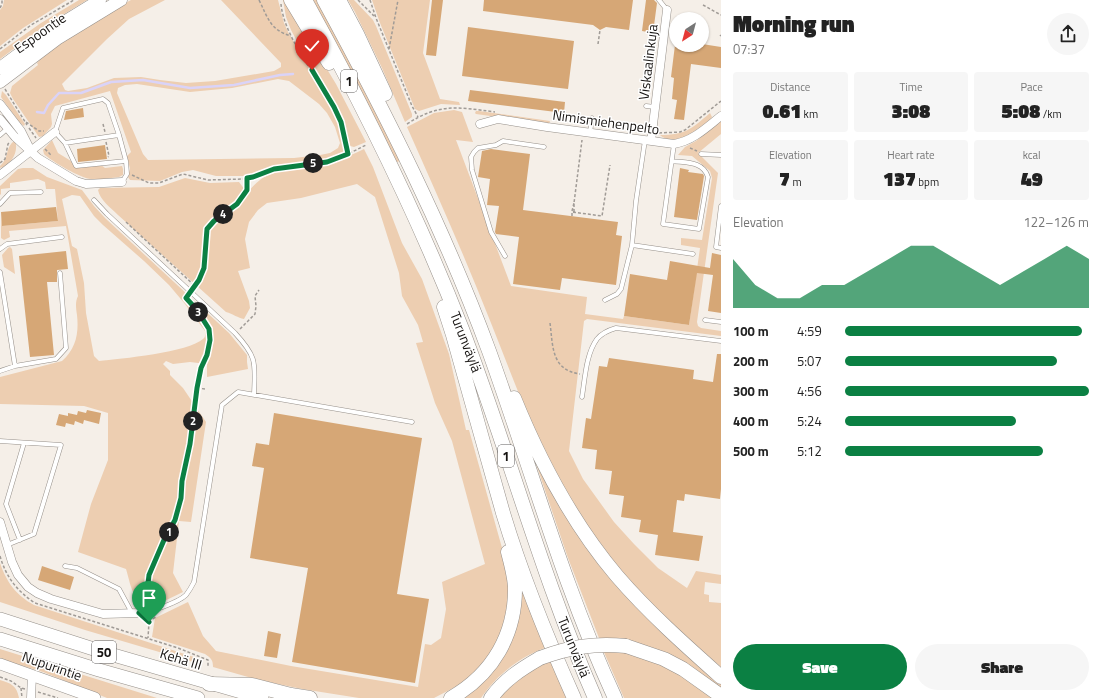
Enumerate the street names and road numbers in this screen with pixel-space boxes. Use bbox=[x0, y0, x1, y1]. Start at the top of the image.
street label: Espoontie bbox=[10, 7, 70, 58]
street label: Viskaalinkuja bbox=[632, 23, 663, 101]
road number: 1 bbox=[341, 70, 357, 92]
street label: Nimismiehenpelto bbox=[551, 104, 661, 139]
street label: Turunväylä bbox=[445, 308, 488, 375]
road number: 1 bbox=[498, 445, 514, 467]
street label: Turunväylä bbox=[553, 613, 596, 680]
road number: 50 bbox=[92, 641, 116, 663]
street label: Kehä III bbox=[158, 642, 205, 675]
street label: Nupurintie bbox=[19, 645, 85, 686]

